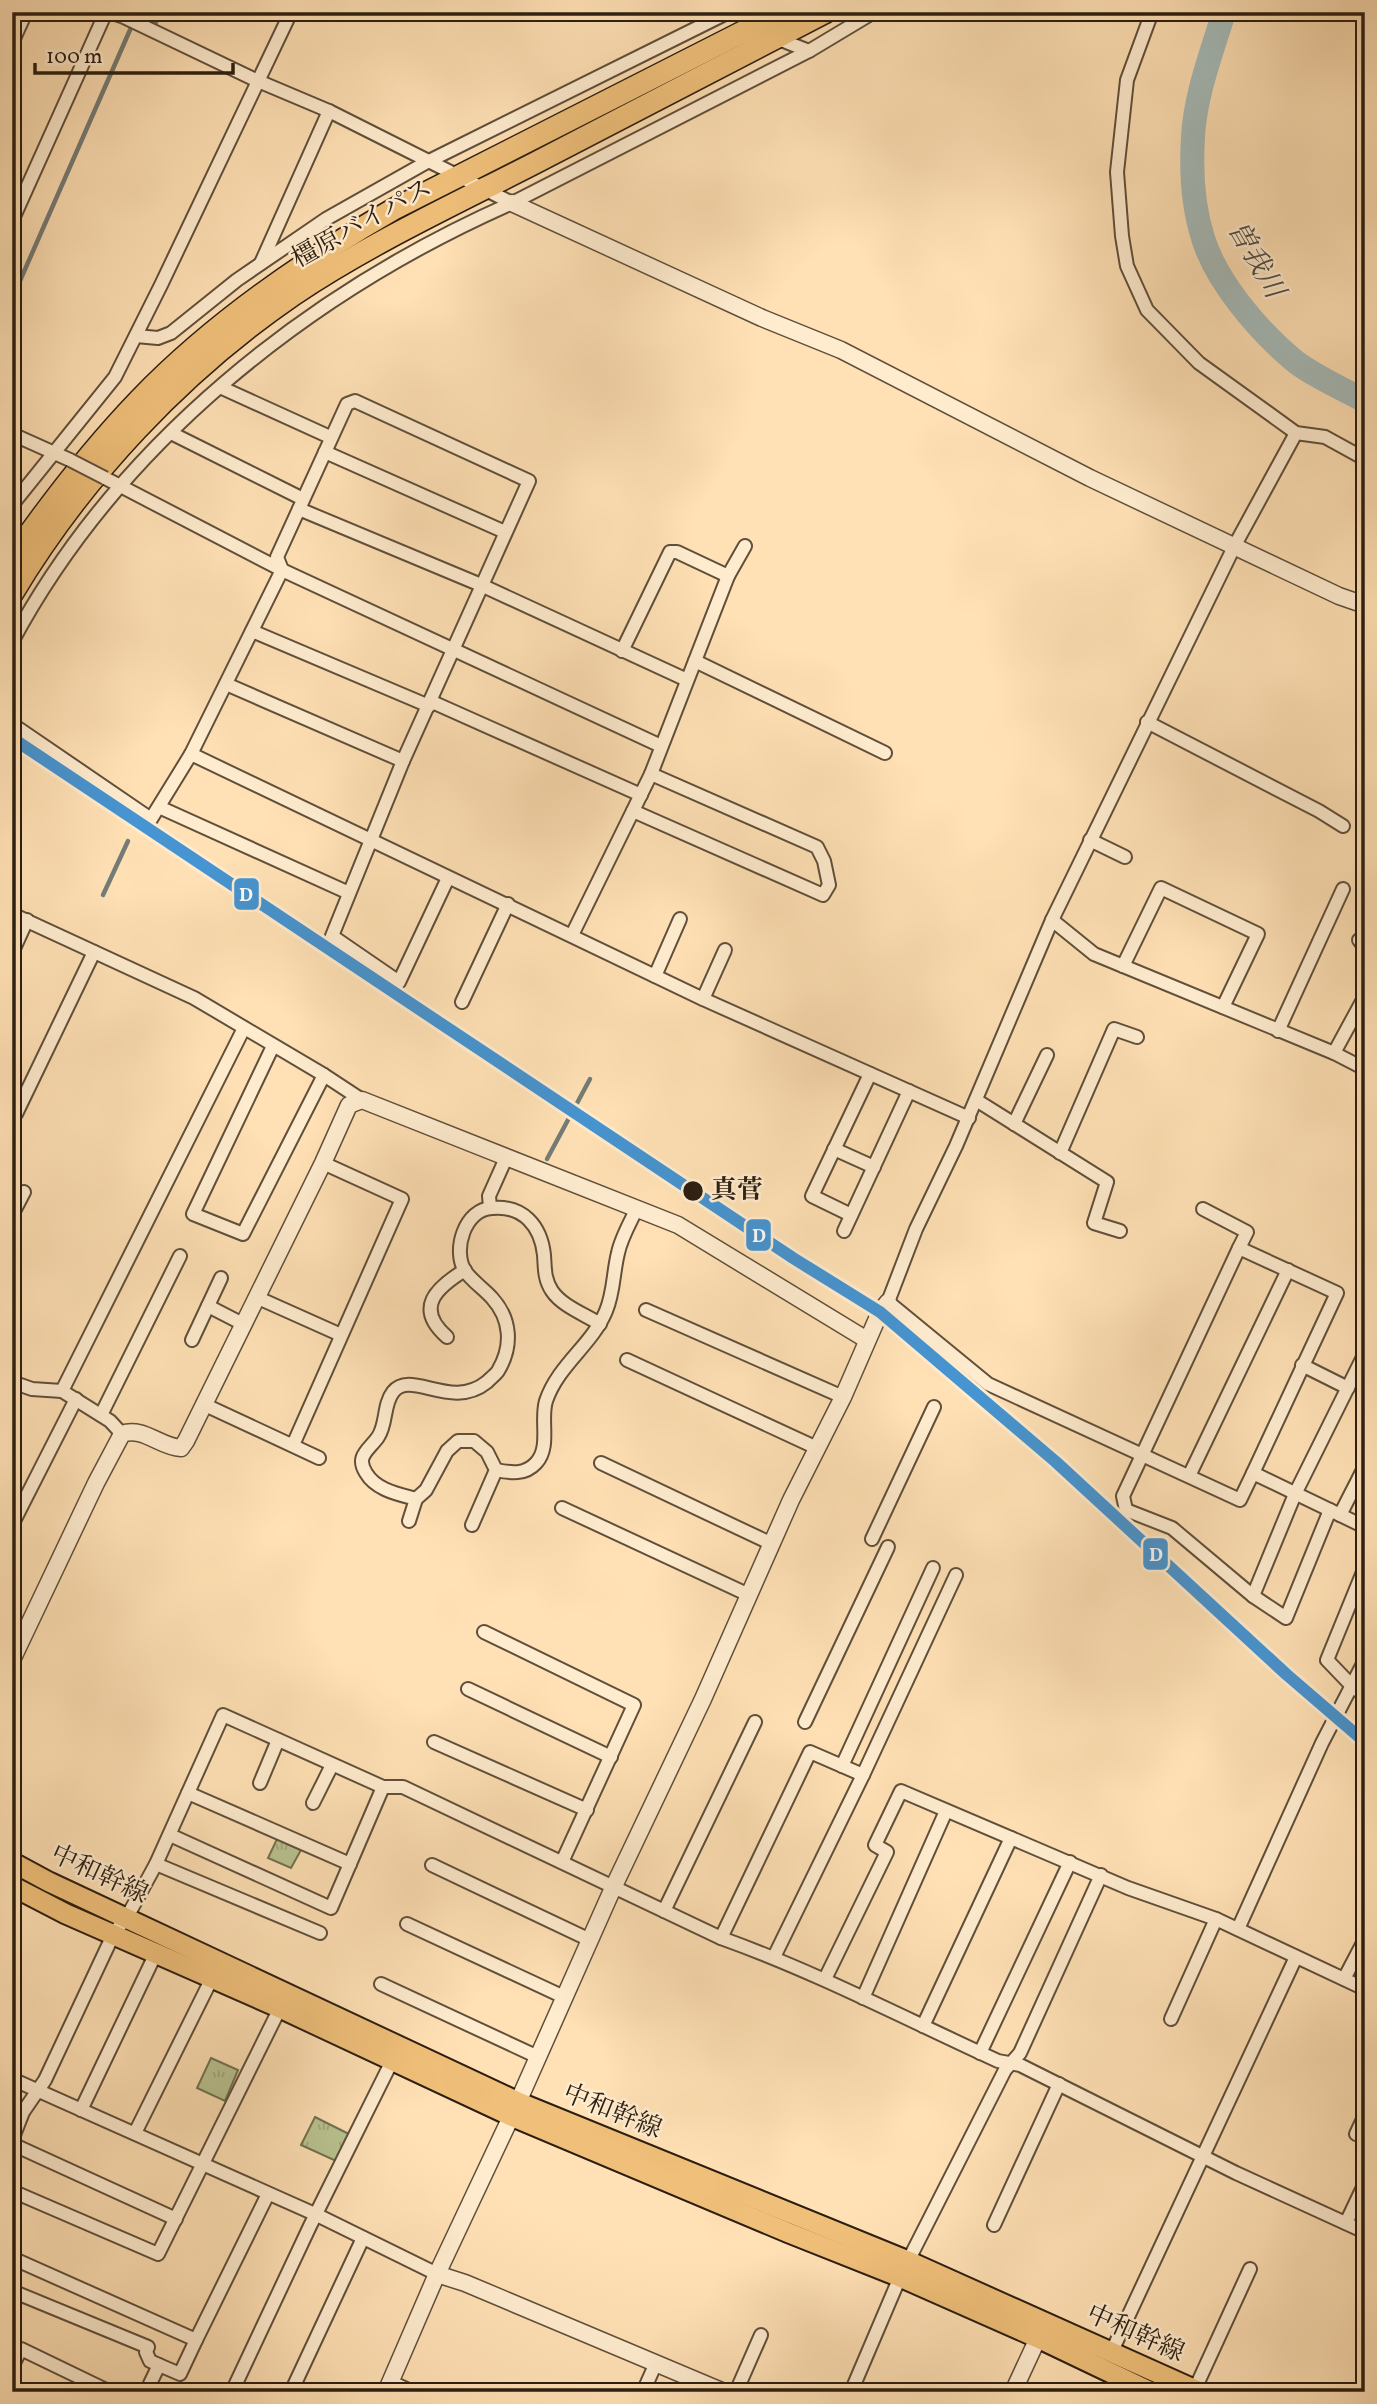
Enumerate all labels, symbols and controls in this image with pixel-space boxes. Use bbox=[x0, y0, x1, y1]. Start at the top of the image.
scale bar bbox=[35, 32, 233, 76]
text: 100 m bbox=[46, 43, 103, 72]
street label: 橿原バイパス bbox=[285, 171, 439, 277]
water label: 曽我川 bbox=[1217, 214, 1294, 309]
line badge: D bbox=[233, 877, 260, 911]
text: D bbox=[239, 883, 253, 909]
place label: 真菅 bbox=[711, 1173, 763, 1209]
marker: 真菅 bbox=[681, 1179, 705, 1203]
line badge: D bbox=[745, 1218, 772, 1252]
text: D bbox=[752, 1224, 766, 1250]
line badge: D bbox=[1142, 1537, 1169, 1571]
text: D bbox=[1149, 1543, 1163, 1569]
street label: 中和幹線 bbox=[44, 1837, 154, 1913]
street label: 中和幹線 bbox=[557, 2076, 667, 2148]
street label: 中和幹線 bbox=[1080, 2296, 1190, 2372]

